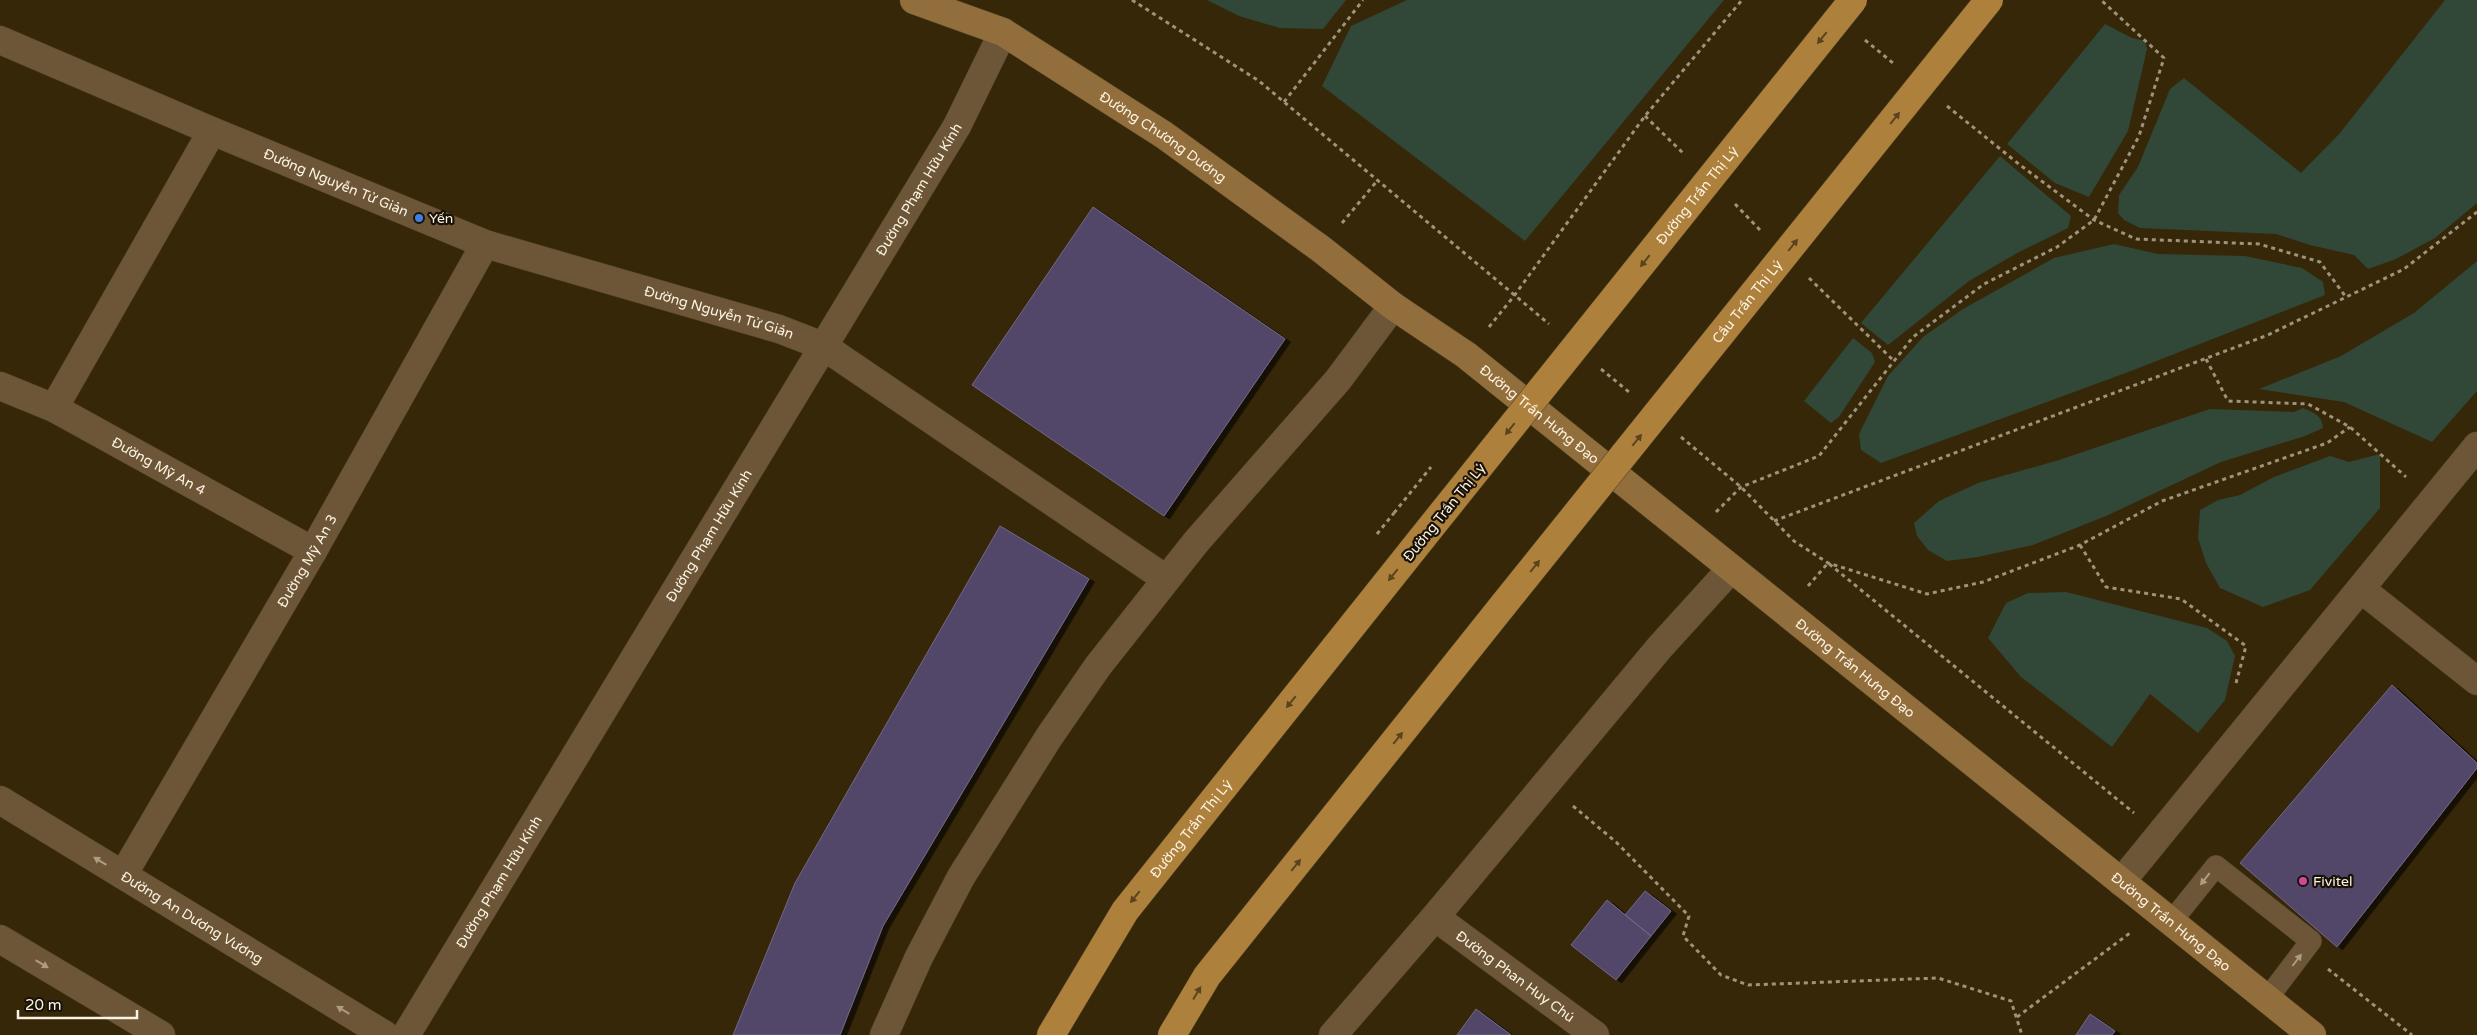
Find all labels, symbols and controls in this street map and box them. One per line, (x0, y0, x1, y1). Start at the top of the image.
one-way arrow (1817, 31, 1828, 44)
street label: Đường Chương Dương (1096, 88, 1230, 187)
one-way arrow (1889, 112, 1900, 125)
street label: Đường Phạm Hữu Kính (872, 120, 966, 259)
street label: Đường Trần Thị Lý (1653, 142, 1742, 248)
street label: Đường Nguyễn Tử Giản (261, 145, 411, 220)
place label: Yến (429, 210, 453, 227)
marker: Yến (413, 212, 425, 224)
one-way arrow (1788, 238, 1798, 251)
one-way arrow (1639, 254, 1650, 267)
street label: Cầu Trần Thị Lý (1709, 256, 1786, 347)
street label: Đường Nguyễn Tử Giản (642, 282, 796, 343)
street label: Đường Trần Hưng Đạo (1476, 361, 1603, 468)
one-way arrow (1505, 422, 1516, 435)
one-way arrow (1631, 433, 1642, 446)
street label: Đường Mỹ An 4 (109, 434, 209, 499)
street label: Đường Trần Thị Lý (1400, 459, 1489, 565)
street label: Đường Phạm Hữu Kính (662, 466, 756, 605)
street label: Đường Mỹ An 3 (274, 512, 341, 611)
one-way arrow (1529, 560, 1540, 573)
one-way arrow (1388, 569, 1398, 582)
street label: Đường Trần Hưng Đạo (1792, 615, 1918, 722)
one-way arrow (1286, 695, 1297, 708)
one-way arrow (1392, 731, 1403, 744)
street label: Đường Trần Thị Lý (1147, 776, 1236, 882)
street label: Đường Phạm Hữu Kính (453, 813, 546, 952)
one-way arrow (94, 857, 107, 866)
one-way arrow (1291, 858, 1302, 871)
street label: Đường An Dương Vương (118, 868, 266, 968)
street label: Đường Trần Hưng Đạo (2107, 869, 2234, 975)
one-way arrow (2199, 873, 2210, 886)
place label: Fivitel (2313, 873, 2352, 890)
marker: Fivitel (2297, 875, 2309, 887)
one-way arrow (1130, 891, 1141, 904)
street label: Đường Phan Huy Chú (1452, 927, 1578, 1026)
one-way arrow (2291, 954, 2302, 967)
one-way arrow (35, 960, 48, 969)
one-way arrow (1193, 987, 1202, 1000)
scale bar (18, 988, 136, 1020)
text: 20 m (25, 996, 62, 1014)
one-way arrow (337, 1005, 350, 1014)

